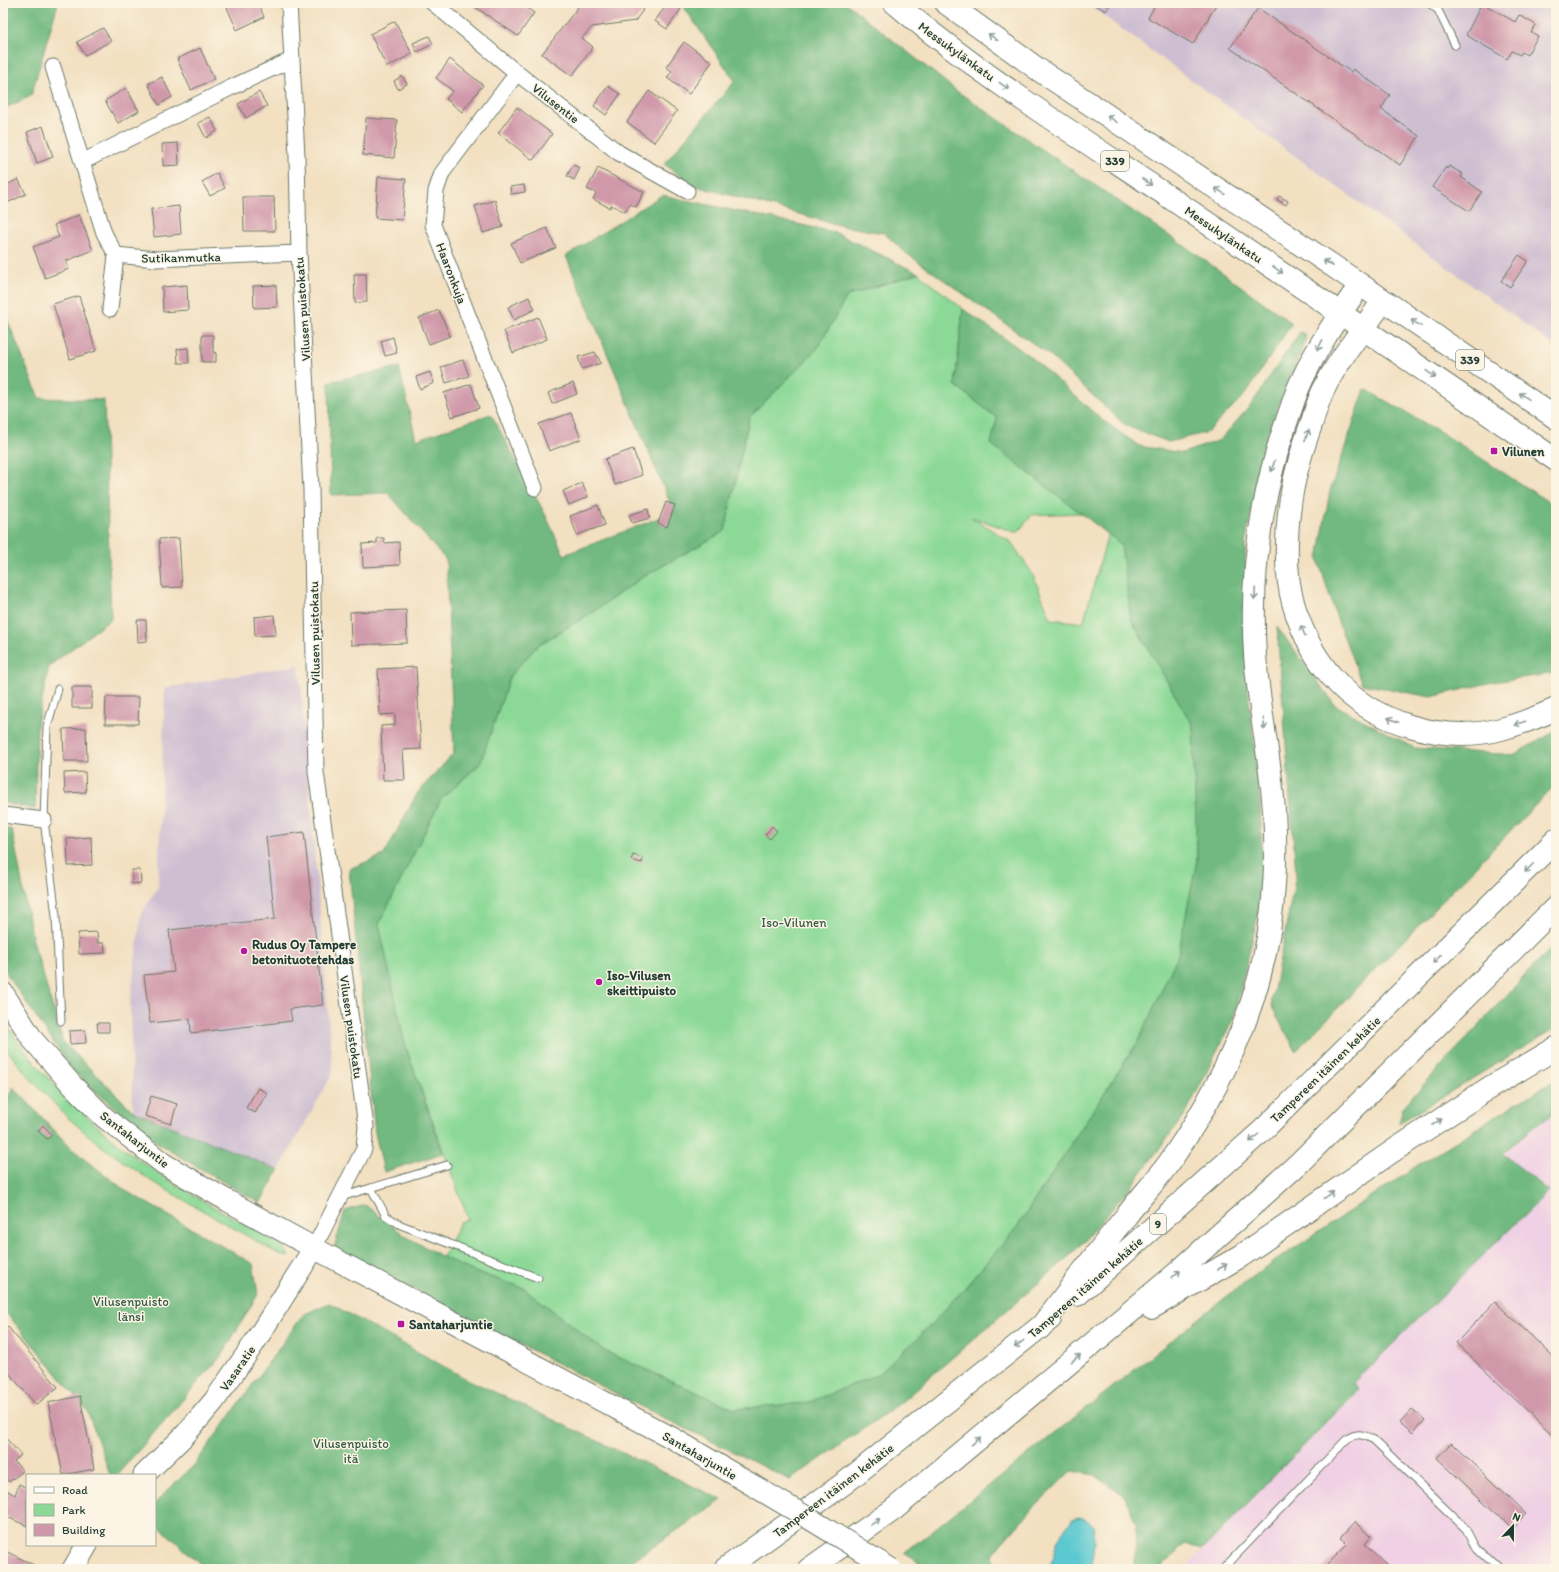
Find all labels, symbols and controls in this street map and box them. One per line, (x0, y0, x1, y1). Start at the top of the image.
street label: Messukylänkatu (915, 19, 998, 84)
one-way arrow (988, 33, 999, 41)
street label: Vilusentie (529, 80, 582, 126)
one-way arrow (999, 82, 1010, 90)
one-way arrow (1107, 115, 1118, 123)
road number: 339 (1101, 151, 1129, 171)
one-way arrow (1141, 178, 1152, 186)
one-way arrow (1215, 187, 1226, 195)
street label: Messukylänkatu (1182, 203, 1266, 266)
street label: Haaronkuja (433, 240, 470, 306)
street label: Sutikanmutka (141, 249, 222, 266)
street label: Vilusen puistokatu (291, 256, 314, 361)
one-way arrow (1323, 258, 1334, 267)
one-way arrow (1272, 266, 1283, 274)
one-way arrow (1411, 319, 1422, 327)
one-way arrow (1316, 339, 1323, 351)
road number: 339 (1456, 350, 1484, 370)
one-way arrow (1425, 370, 1436, 378)
one-way arrow (1518, 392, 1529, 400)
one-way arrow (1304, 430, 1312, 442)
place label: Vilunen (1502, 444, 1545, 459)
marker: Vilunen (1489, 446, 1499, 456)
one-way arrow (1269, 459, 1276, 472)
street label: Vilusen puistokatu (306, 581, 323, 685)
one-way arrow (1251, 587, 1258, 600)
one-way arrow (1299, 625, 1306, 637)
one-way arrow (1388, 715, 1400, 723)
one-way arrow (1260, 717, 1268, 730)
one-way arrow (1514, 720, 1527, 727)
one-way arrow (1524, 863, 1534, 873)
park label: Iso-Vilunen (761, 915, 827, 930)
place label: Rudus Oy Tampere betonituotetehdas (252, 937, 356, 967)
marker: Rudus Oy Tampere betonituotetehdas (239, 946, 249, 956)
one-way arrow (1432, 954, 1442, 964)
place label: Iso-Vilusen skeittipuisto (607, 968, 677, 999)
street label: Vilusen puistokatu (337, 974, 366, 1080)
marker: Iso-Vilusen skeittipuisto (594, 977, 604, 987)
street label: Tampereen itäinen kehätie (1267, 1013, 1383, 1126)
street label: Santaharjuntie (97, 1108, 172, 1171)
one-way arrow (1431, 1118, 1442, 1126)
one-way arrow (1249, 1133, 1259, 1142)
one-way arrow (1324, 1191, 1335, 1199)
road number: 9 (1150, 1214, 1166, 1234)
street label: Tampereen itäinen kehätie (1025, 1233, 1146, 1341)
one-way arrow (1215, 1263, 1227, 1271)
one-way arrow (1170, 1269, 1181, 1278)
park label: Vilusenpuisto länsi (93, 1294, 169, 1324)
place label: Santaharjuntie (409, 1317, 493, 1333)
marker: Santaharjuntie (396, 1319, 406, 1329)
one-way arrow (1014, 1340, 1025, 1349)
street label: Vasaratie (216, 1343, 259, 1394)
one-way arrow (1071, 1353, 1082, 1362)
street label: Santaharjuntie (660, 1428, 740, 1483)
park label: Vilusenpuisto itä (313, 1436, 389, 1466)
one-way arrow (971, 1436, 982, 1445)
street label: Tampereen itäinen kehätie (770, 1440, 897, 1541)
legend (26, 1474, 156, 1546)
text: Road (62, 1483, 88, 1497)
text: Park (62, 1503, 86, 1517)
north arrow (1493, 1506, 1533, 1546)
text: N (1511, 1510, 1522, 1525)
one-way arrow (869, 1518, 880, 1526)
text: Building (62, 1523, 106, 1537)

